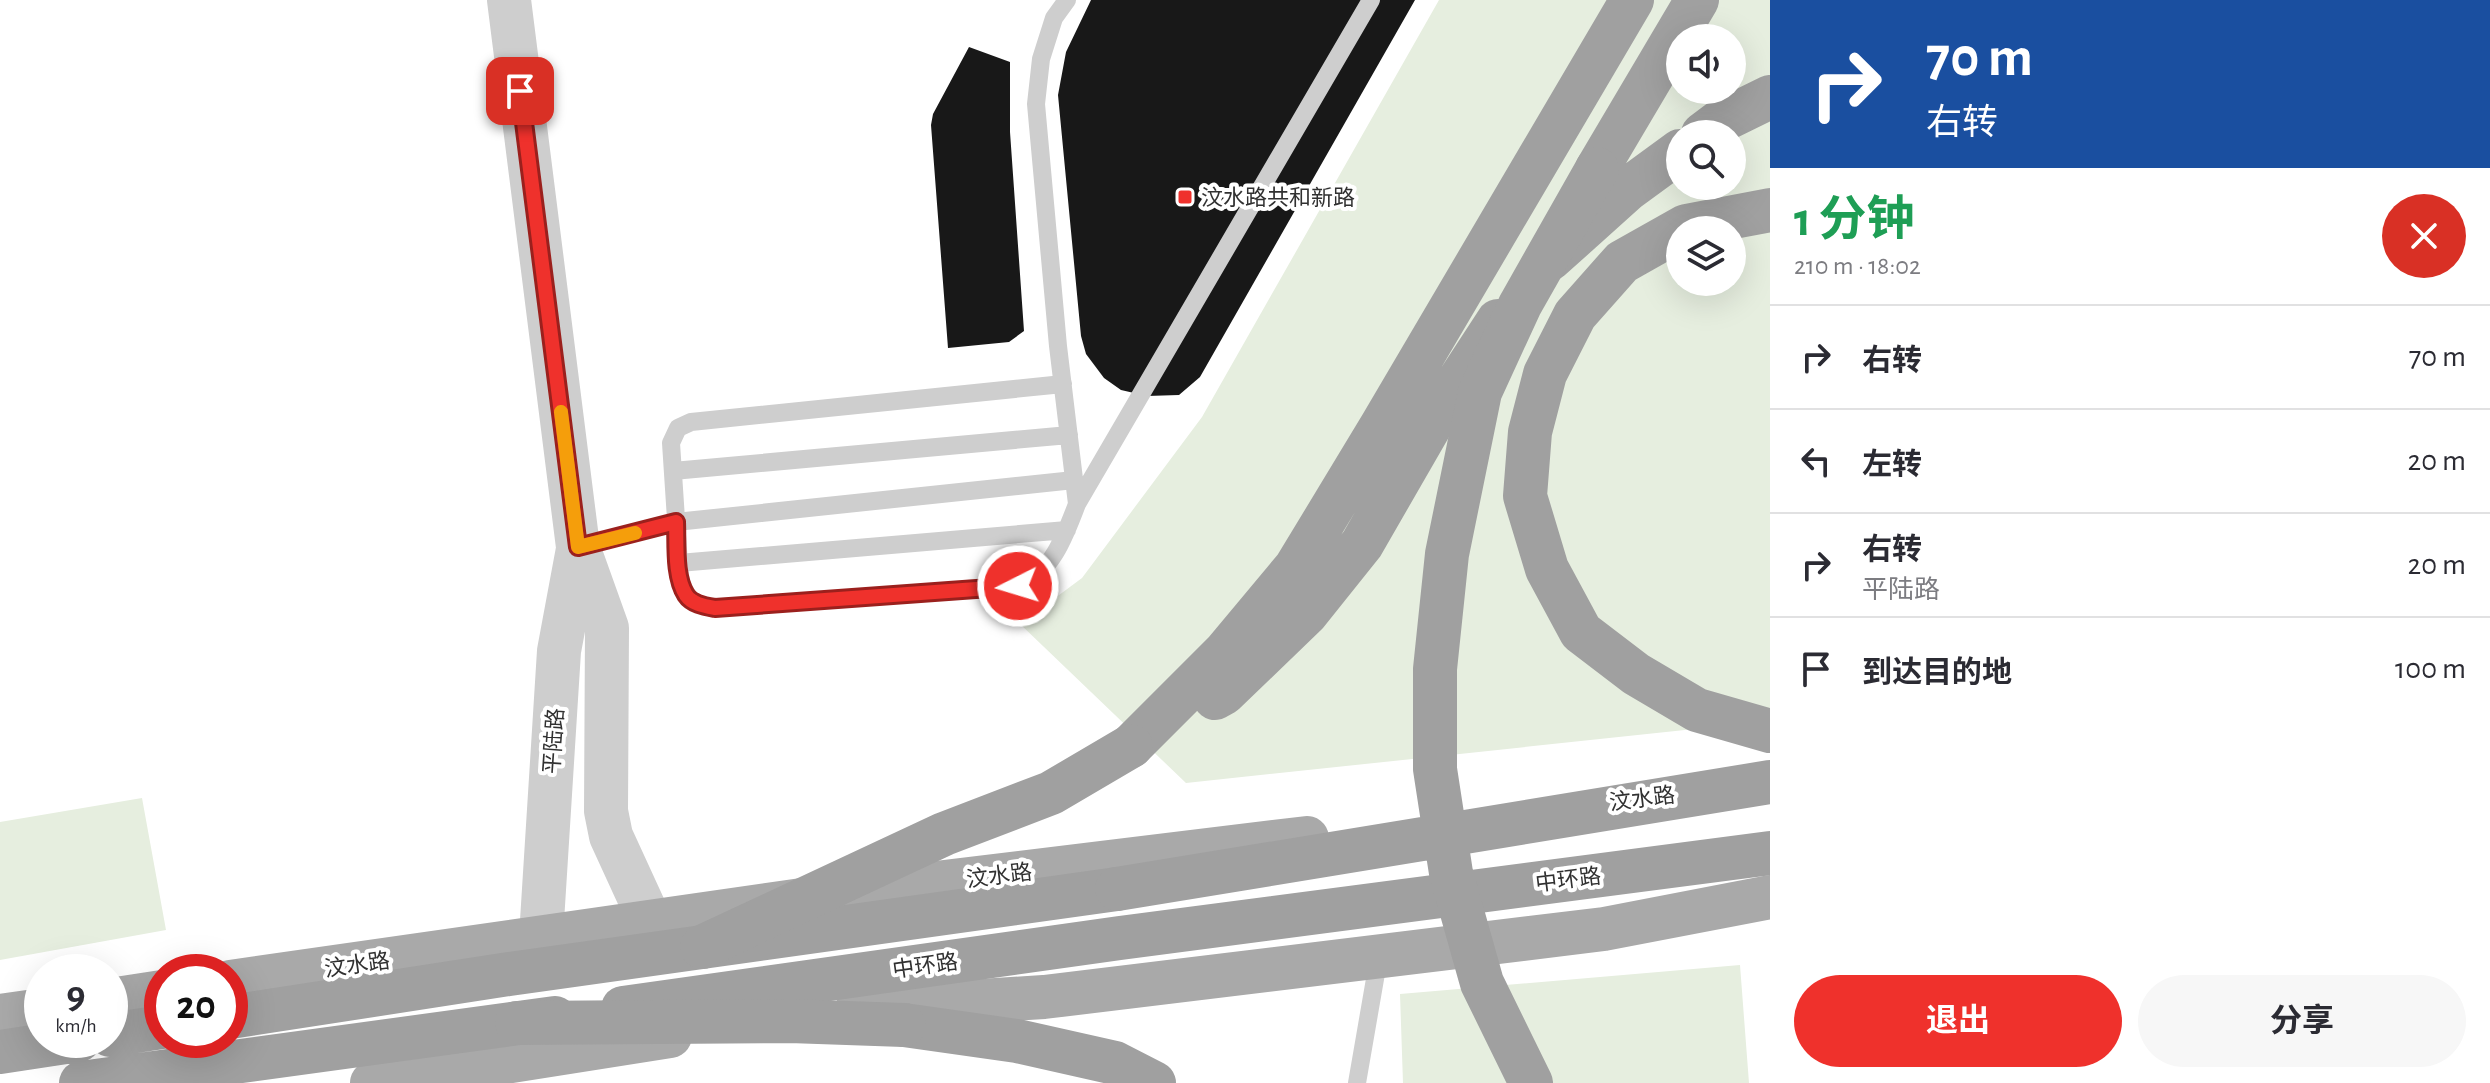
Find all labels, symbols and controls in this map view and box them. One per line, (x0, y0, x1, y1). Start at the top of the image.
map controls (1666, 24, 1746, 296)
button: sound (1666, 24, 1746, 104)
text: 70 m (1926, 30, 2033, 86)
icon: right (1794, 32, 1898, 136)
pin (486, 57, 554, 125)
icon: arrive (498, 69, 542, 113)
text: 右转 (1926, 105, 1998, 141)
button: search (1666, 120, 1746, 200)
place label: 汶水路共和新路 (1201, 186, 1355, 209)
marker: 汶水路共和新路 (1176, 188, 1194, 206)
button: close (2382, 194, 2466, 278)
text: 1 分钟 (1794, 197, 1915, 245)
button: layers (1666, 216, 1746, 296)
text: 210 m · 18:02 (1794, 253, 1921, 279)
icon: right (1794, 335, 1838, 379)
text: 70 m (2409, 342, 2466, 372)
text: 右转 (1862, 346, 1922, 376)
icon: left (1794, 439, 1838, 483)
text: 20 m (2408, 446, 2466, 476)
text: 左转 (1862, 450, 1922, 480)
text: 右转 (1862, 535, 1922, 565)
icon: right (1794, 543, 1838, 587)
position arrow (976, 544, 1060, 628)
text: 20 m (2408, 550, 2466, 580)
text: 平陆路 (1862, 577, 1940, 603)
icon: arrive (1794, 647, 1838, 691)
text: 100 m (2395, 654, 2466, 684)
text: 到达目的地 (1862, 658, 2012, 688)
street label: 平陆路 (540, 707, 567, 775)
street label: 汶水路 (1608, 783, 1676, 814)
street label: 汶水路 (965, 860, 1033, 891)
street label: 中环路 (1534, 864, 1602, 895)
street label: 汶水路 (323, 949, 391, 980)
street label: 中环路 (891, 950, 959, 981)
speed limit sign: 20 (144, 954, 248, 1058)
button: 退出 (1794, 975, 2122, 1067)
button: 分享 (2138, 975, 2466, 1067)
text: 9 (66, 976, 86, 1016)
text: km/h (55, 1016, 97, 1036)

